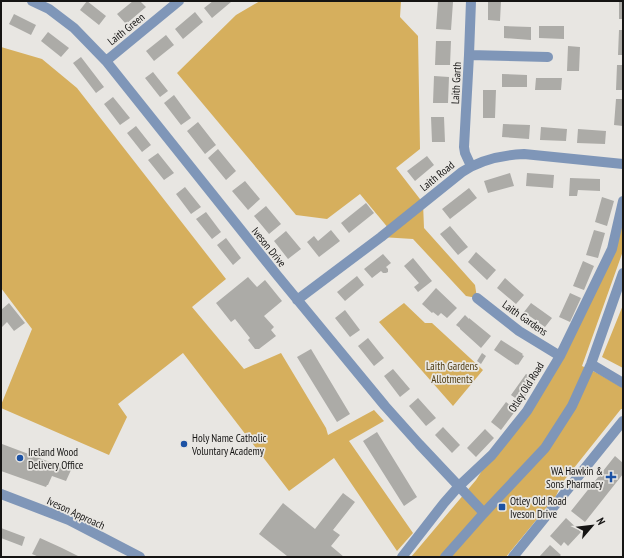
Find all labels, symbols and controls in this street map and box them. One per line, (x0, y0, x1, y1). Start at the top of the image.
street label: Laith Green (105, 10, 147, 48)
street label: Laith Garth (448, 61, 464, 105)
street label: Laith Road (417, 158, 457, 194)
street label: Iveson Drive (249, 224, 290, 270)
street label: Laith Gardens (500, 297, 551, 339)
park label: Laith Gardens Allotments (426, 359, 478, 386)
street label: Otley Old Road (505, 359, 547, 415)
place label: Holy Name Catholic Voluntary Academy (191, 431, 267, 458)
marker: Holy Name Catholic Voluntary Academy (179, 439, 189, 449)
place label: Ireland Wood Delivery Office (28, 445, 84, 472)
marker: Ireland Wood Delivery Office (15, 453, 25, 463)
place label: WA Hawkin & Sons Pharmacy (546, 464, 604, 491)
marker: WA Hawkin & Sons Pharmacy (606, 472, 616, 482)
street label: Iveson Approach (45, 493, 107, 533)
place label: Otley Old Road Iveson Drive (510, 494, 567, 521)
marker: Otley Old Road Iveson Drive (497, 502, 507, 512)
north arrow (572, 506, 612, 546)
text: N (593, 515, 608, 527)

